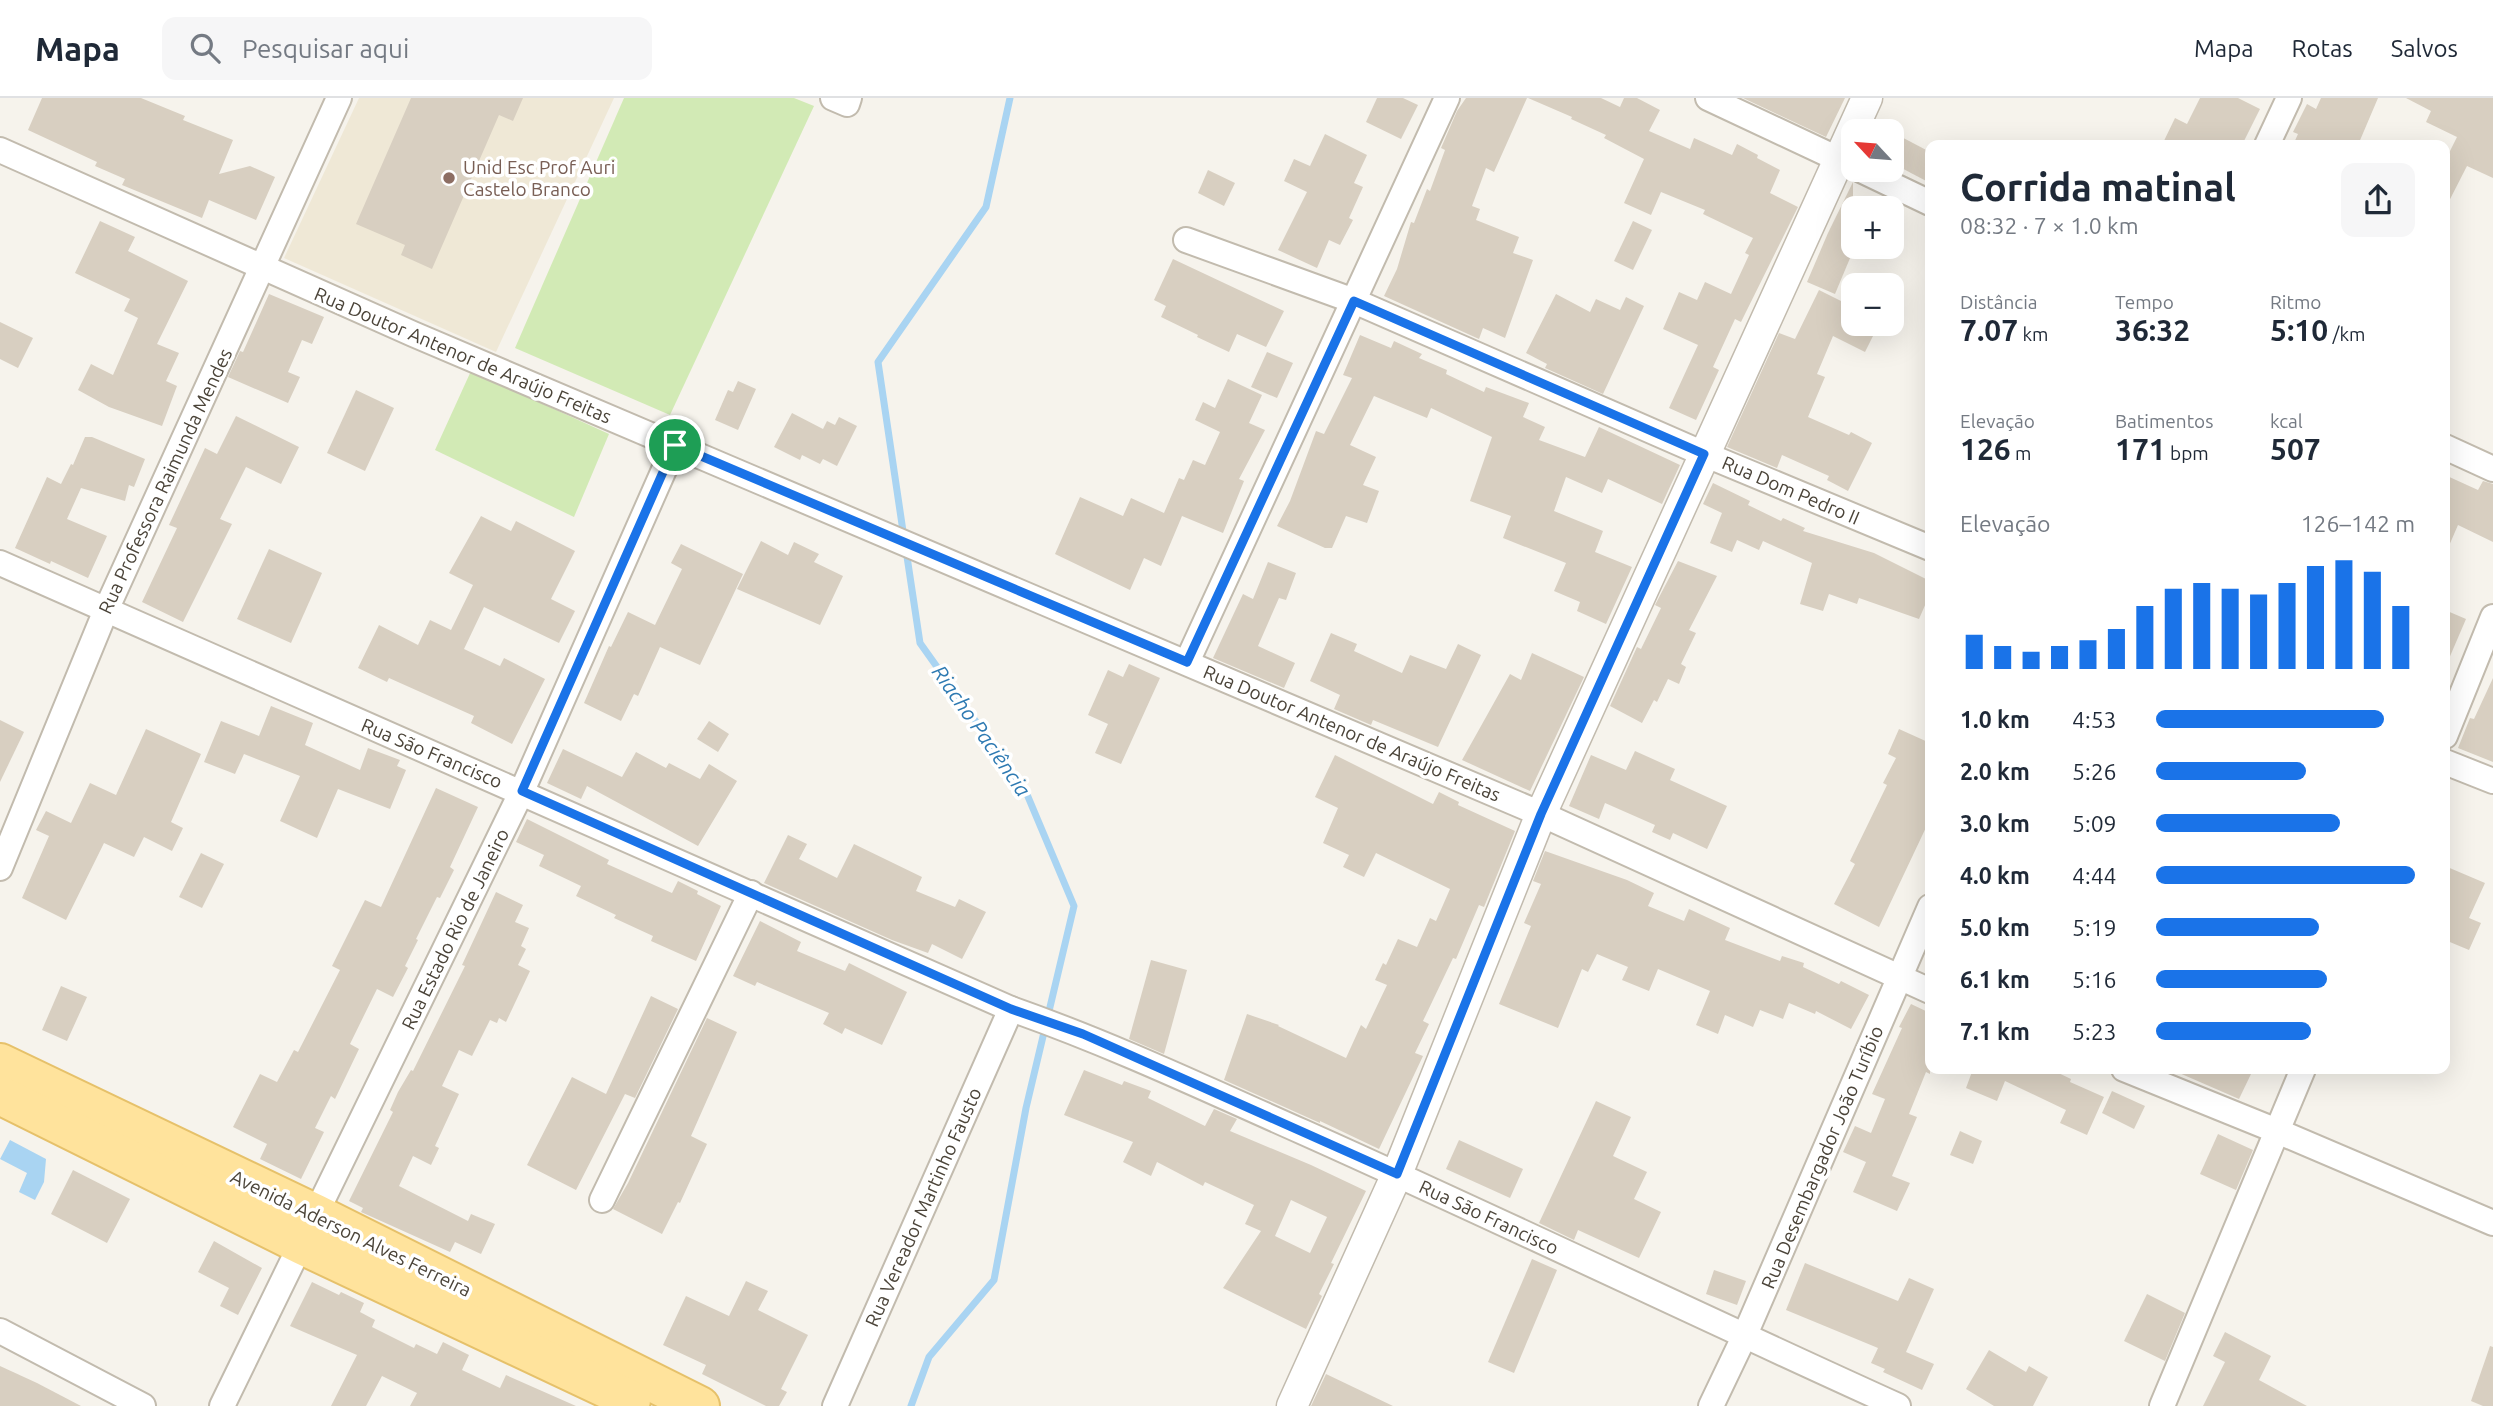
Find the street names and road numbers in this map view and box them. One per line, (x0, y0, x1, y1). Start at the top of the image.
street label: Rua Doutor Antenor de Araújo Freitas (311, 282, 615, 428)
street label: Rua Professora Raimunda Mendes (94, 345, 236, 617)
street label: Rua Dom Pedro II (1719, 451, 1863, 529)
street label: Rua Doutor Antenor de Araújo Freitas (1200, 660, 1504, 806)
street label: Rua São Francisco (358, 713, 506, 793)
street label: Rua Estado Rio de Janeiro (397, 825, 513, 1033)
street label: Rua Desembargador João Turíbio (1756, 1022, 1888, 1292)
street label: Rua Vereador Martinho Fausto (860, 1084, 986, 1330)
street label: Avenida Aderson Alves Ferreira (227, 1165, 475, 1301)
street label: Rua São Francisco (1416, 1175, 1562, 1259)

